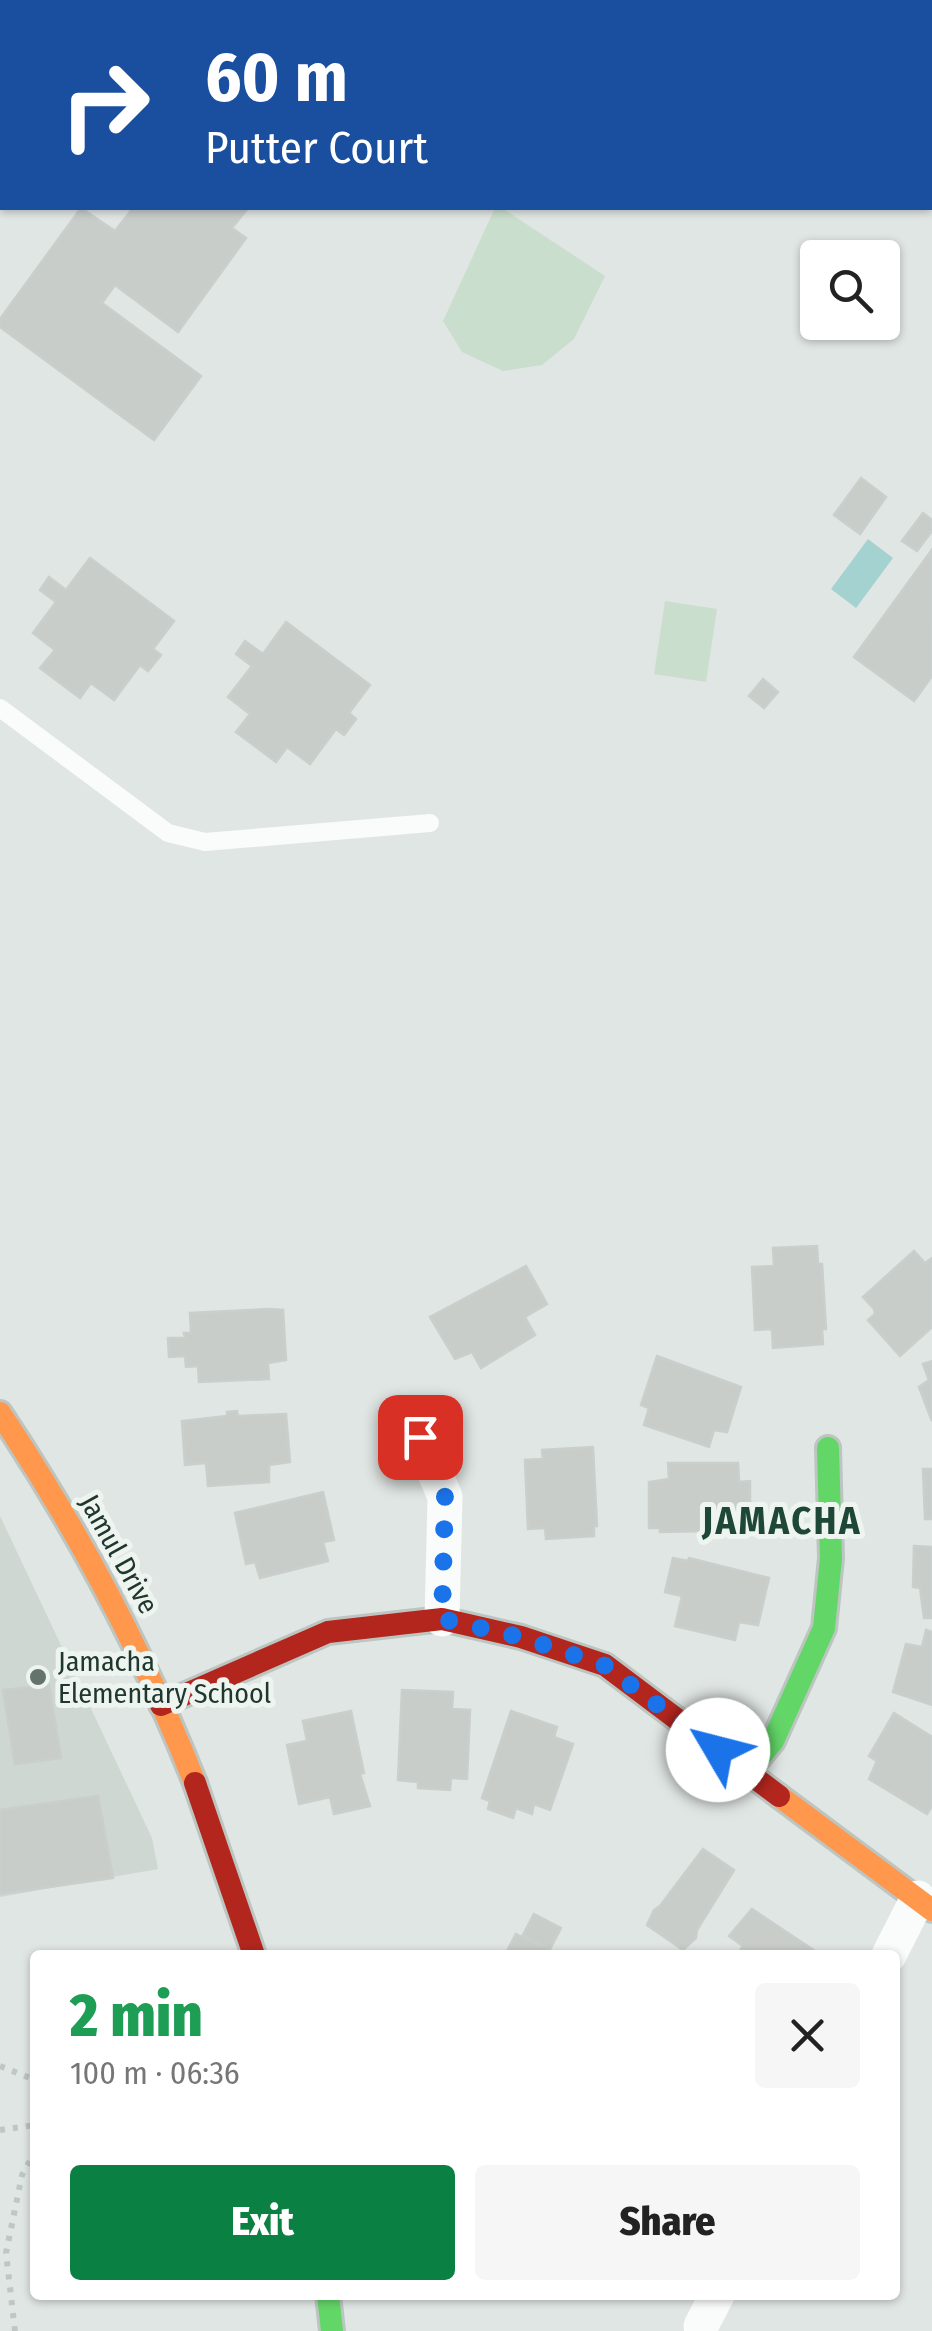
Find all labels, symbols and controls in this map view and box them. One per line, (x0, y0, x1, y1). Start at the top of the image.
text: 60 m (205, 36, 348, 120)
icon: right (40, 40, 170, 170)
text: Putter Court (205, 121, 428, 175)
map controls (800, 240, 900, 340)
button: search (800, 240, 900, 340)
pin (378, 1395, 463, 1480)
icon: arrive (393, 1410, 448, 1465)
street label: Jamul Drive (73, 1489, 165, 1619)
district label: JAMACHA (701, 1498, 862, 1544)
place label: Jamacha Elementary School (58, 1645, 271, 1710)
marker: Jamacha Elementary School (27, 1666, 49, 1688)
position arrow (666, 1698, 770, 1802)
text: 2 min (70, 1980, 203, 2052)
button: close (755, 1983, 860, 2088)
text: 100 m · 06:36 (70, 2054, 240, 2092)
button: Exit (70, 2165, 455, 2280)
button: Share (475, 2165, 860, 2280)

